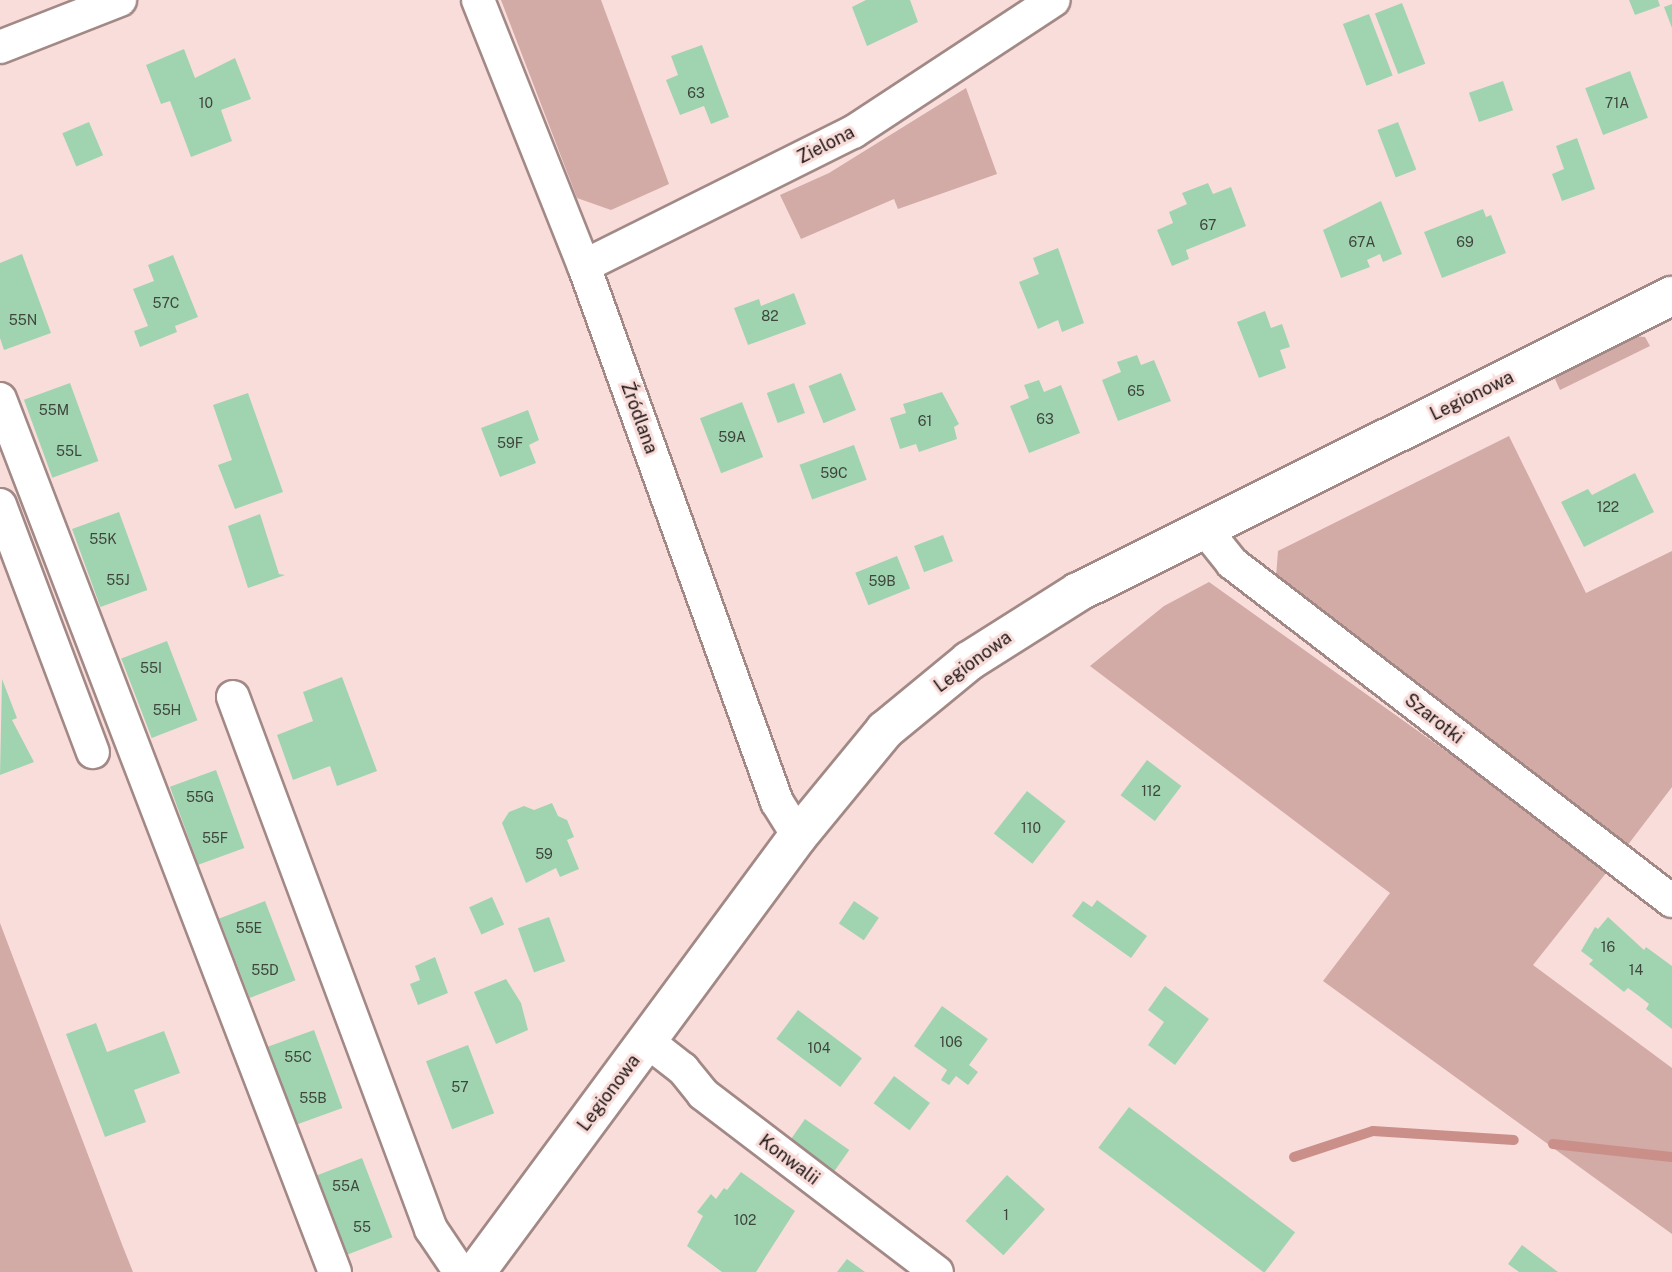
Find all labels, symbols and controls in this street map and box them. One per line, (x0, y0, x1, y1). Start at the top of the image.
house number: 63 (687, 85, 705, 101)
house number: 10 (199, 95, 213, 111)
house number: 71A (1605, 95, 1629, 111)
street label: Zielona (794, 121, 858, 169)
house number: 67 (1200, 217, 1216, 233)
house number: 67A (1349, 234, 1375, 250)
house number: 69 (1456, 234, 1474, 250)
house number: 57C (152, 295, 180, 311)
house number: 82 (761, 308, 779, 324)
house number: 55N (9, 312, 37, 328)
street label: Legionowa (1427, 367, 1517, 425)
street label: Źródlana (616, 379, 662, 457)
house number: 65 (1127, 383, 1145, 399)
house number: 55M (39, 402, 69, 418)
house number: 63 (1036, 411, 1054, 427)
house number: 61 (918, 413, 932, 429)
house number: 59A (718, 429, 746, 445)
house number: 59F (497, 435, 523, 451)
house number: 55L (56, 443, 82, 459)
house number: 59C (820, 465, 848, 481)
house number: 122 (1597, 499, 1619, 515)
house number: 55K (89, 531, 117, 547)
house number: 55J (106, 572, 130, 588)
house number: 59B (868, 573, 896, 589)
street label: Legionowa (930, 627, 1016, 697)
house number: 55I (140, 660, 162, 676)
street label: Szarotki (1400, 689, 1468, 749)
house number: 55H (153, 702, 181, 718)
house number: 112 (1141, 783, 1161, 799)
house number: 55G (186, 789, 214, 805)
house number: 110 (1021, 820, 1041, 836)
house number: 55F (202, 830, 228, 846)
house number: 59 (535, 846, 553, 862)
house number: 55E (236, 920, 262, 936)
house number: 16 (1601, 939, 1615, 955)
house number: 55D (251, 962, 279, 978)
house number: 14 (1629, 962, 1643, 978)
house number: 106 (940, 1034, 962, 1050)
house number: 104 (807, 1040, 831, 1056)
house number: 55C (284, 1049, 312, 1065)
street label: Legionowa (573, 1050, 645, 1136)
house number: 57 (451, 1079, 469, 1095)
house number: 55B (299, 1090, 327, 1106)
street label: Konwalii (754, 1130, 824, 1190)
house number: 55A (332, 1178, 360, 1194)
house number: 1 (1003, 1207, 1009, 1223)
house number: 102 (734, 1212, 756, 1228)
house number: 55 (353, 1219, 371, 1235)

